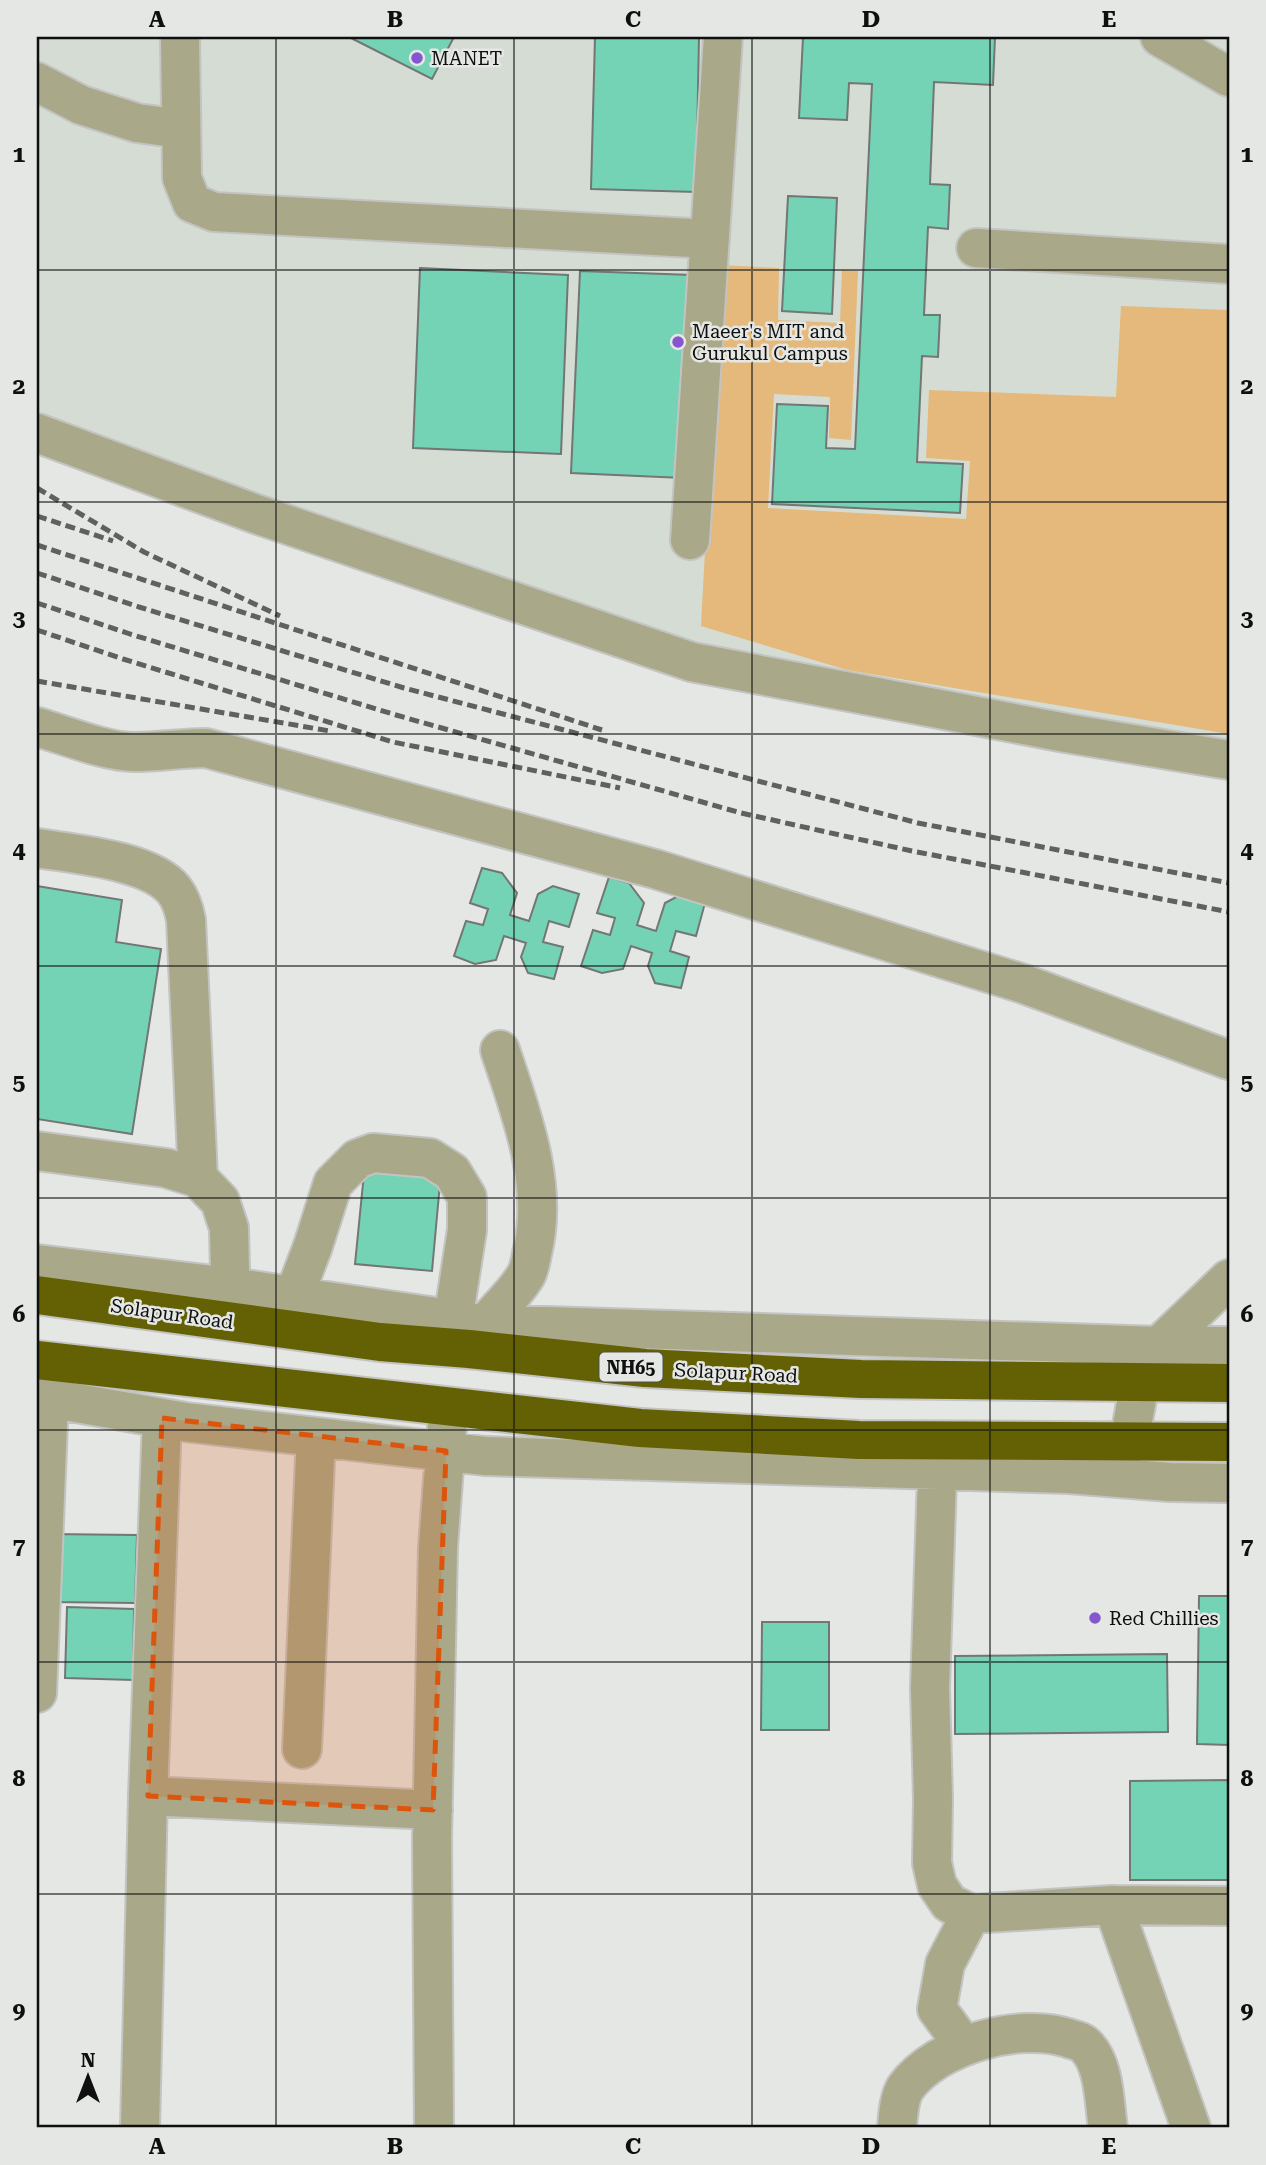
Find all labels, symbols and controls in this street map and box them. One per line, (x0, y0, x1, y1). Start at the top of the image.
text: A (149, 6, 166, 33)
text: B (387, 6, 403, 33)
text: C (625, 6, 641, 33)
text: D (862, 6, 880, 33)
text: E (1102, 6, 1116, 33)
place label: MANET (431, 47, 502, 70)
marker: MANET (409, 50, 425, 66)
text: 1 (13, 141, 26, 168)
text: 1 (1241, 141, 1254, 168)
place label: Maeer's MIT and Gurukul Campus (692, 320, 848, 365)
marker: Maeer's MIT and Gurukul Campus (670, 334, 686, 350)
text: 2 (13, 373, 25, 400)
text: 2 (1241, 373, 1253, 400)
text: 3 (13, 605, 26, 632)
text: 3 (1241, 605, 1254, 632)
text: 4 (13, 837, 26, 864)
text: 4 (1241, 837, 1254, 864)
text: 5 (13, 1069, 26, 1096)
text: 5 (1241, 1069, 1254, 1096)
street label: Solapur Road (109, 1294, 235, 1334)
text: 6 (13, 1301, 26, 1328)
text: 6 (1241, 1301, 1254, 1328)
road number: NH65 (600, 1352, 662, 1382)
street label: Solapur Road (674, 1358, 798, 1388)
text: 7 (13, 1533, 26, 1560)
text: 7 (1241, 1533, 1254, 1560)
place label: Red Chillies (1109, 1607, 1219, 1630)
marker: Red Chillies (1087, 1610, 1103, 1626)
text: 8 (13, 1765, 26, 1792)
text: 8 (1241, 1765, 1254, 1792)
text: 9 (13, 1997, 26, 2024)
text: 9 (1241, 1997, 1254, 2024)
north arrow (52, 2042, 122, 2112)
text: N (81, 2049, 96, 2072)
text: A (149, 2133, 166, 2160)
text: B (387, 2133, 403, 2160)
text: C (625, 2133, 641, 2160)
text: D (862, 2133, 880, 2160)
text: E (1102, 2133, 1116, 2160)

